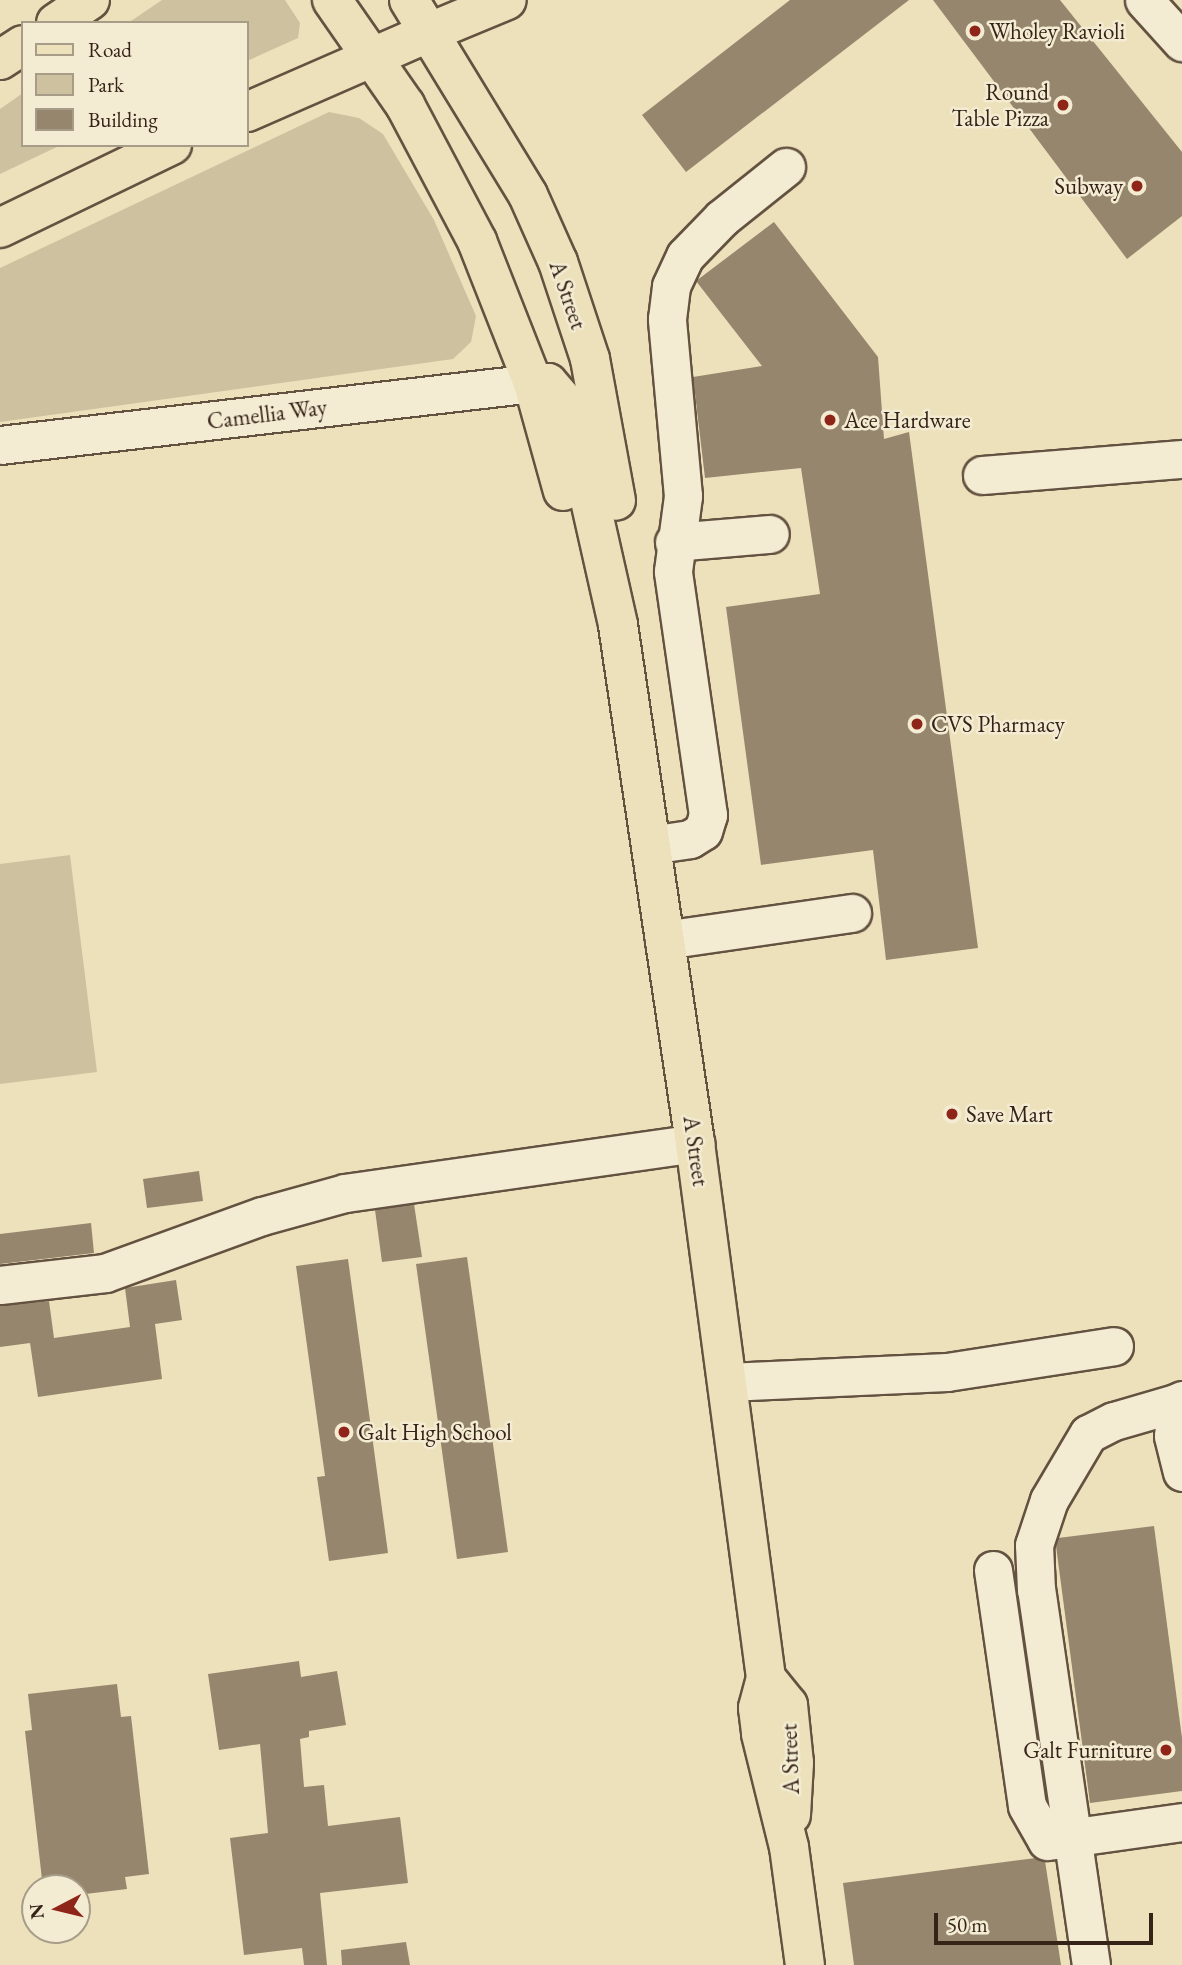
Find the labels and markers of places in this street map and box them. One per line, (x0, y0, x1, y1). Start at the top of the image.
place label: Wholey Ravioli (989, 17, 1125, 45)
marker: Wholey Ravioli (967, 23, 983, 39)
place label: Round Table Pizza (951, 78, 1049, 132)
marker: Round Table Pizza (1055, 97, 1071, 113)
place label: Subway (1054, 172, 1123, 200)
marker: Subway (1129, 178, 1145, 194)
place label: Ace Hardware (844, 406, 971, 434)
marker: Ace Hardware (822, 412, 838, 428)
place label: CVS Pharmacy (931, 710, 1065, 738)
marker: CVS Pharmacy (909, 716, 925, 732)
place label: Save Mart (966, 1100, 1053, 1128)
marker: Save Mart (944, 1106, 960, 1122)
place label: Galt High School (358, 1418, 512, 1446)
marker: Galt High School (336, 1424, 352, 1440)
place label: Galt Furniture (1023, 1736, 1152, 1764)
marker: Galt Furniture (1158, 1742, 1174, 1758)

